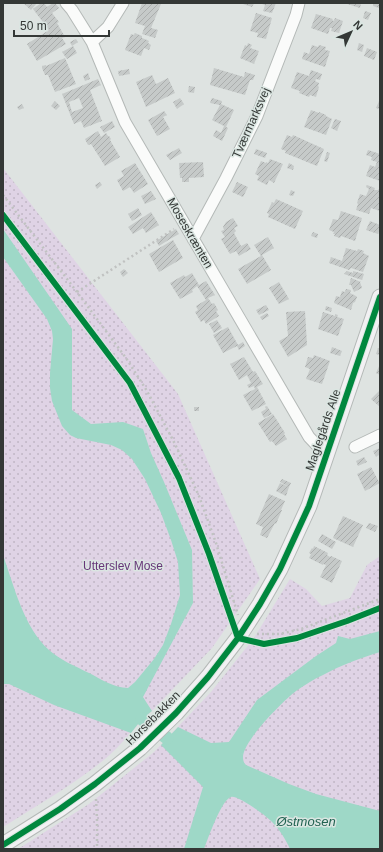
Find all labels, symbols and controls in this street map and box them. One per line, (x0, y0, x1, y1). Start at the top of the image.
scale bar (14, 12, 109, 38)
north arrow (331, 12, 371, 52)
text: N (351, 18, 365, 32)
text: 50 m (20, 19, 47, 33)
street label: Tværmarksvej (229, 85, 273, 161)
street label: Moseskrænten (164, 195, 216, 271)
street label: Maglegårds Alle (302, 387, 344, 473)
park label: Utterslev Mose (83, 559, 163, 573)
street label: Horsebakken (123, 688, 183, 748)
water label: Østmosen (275, 814, 336, 829)

